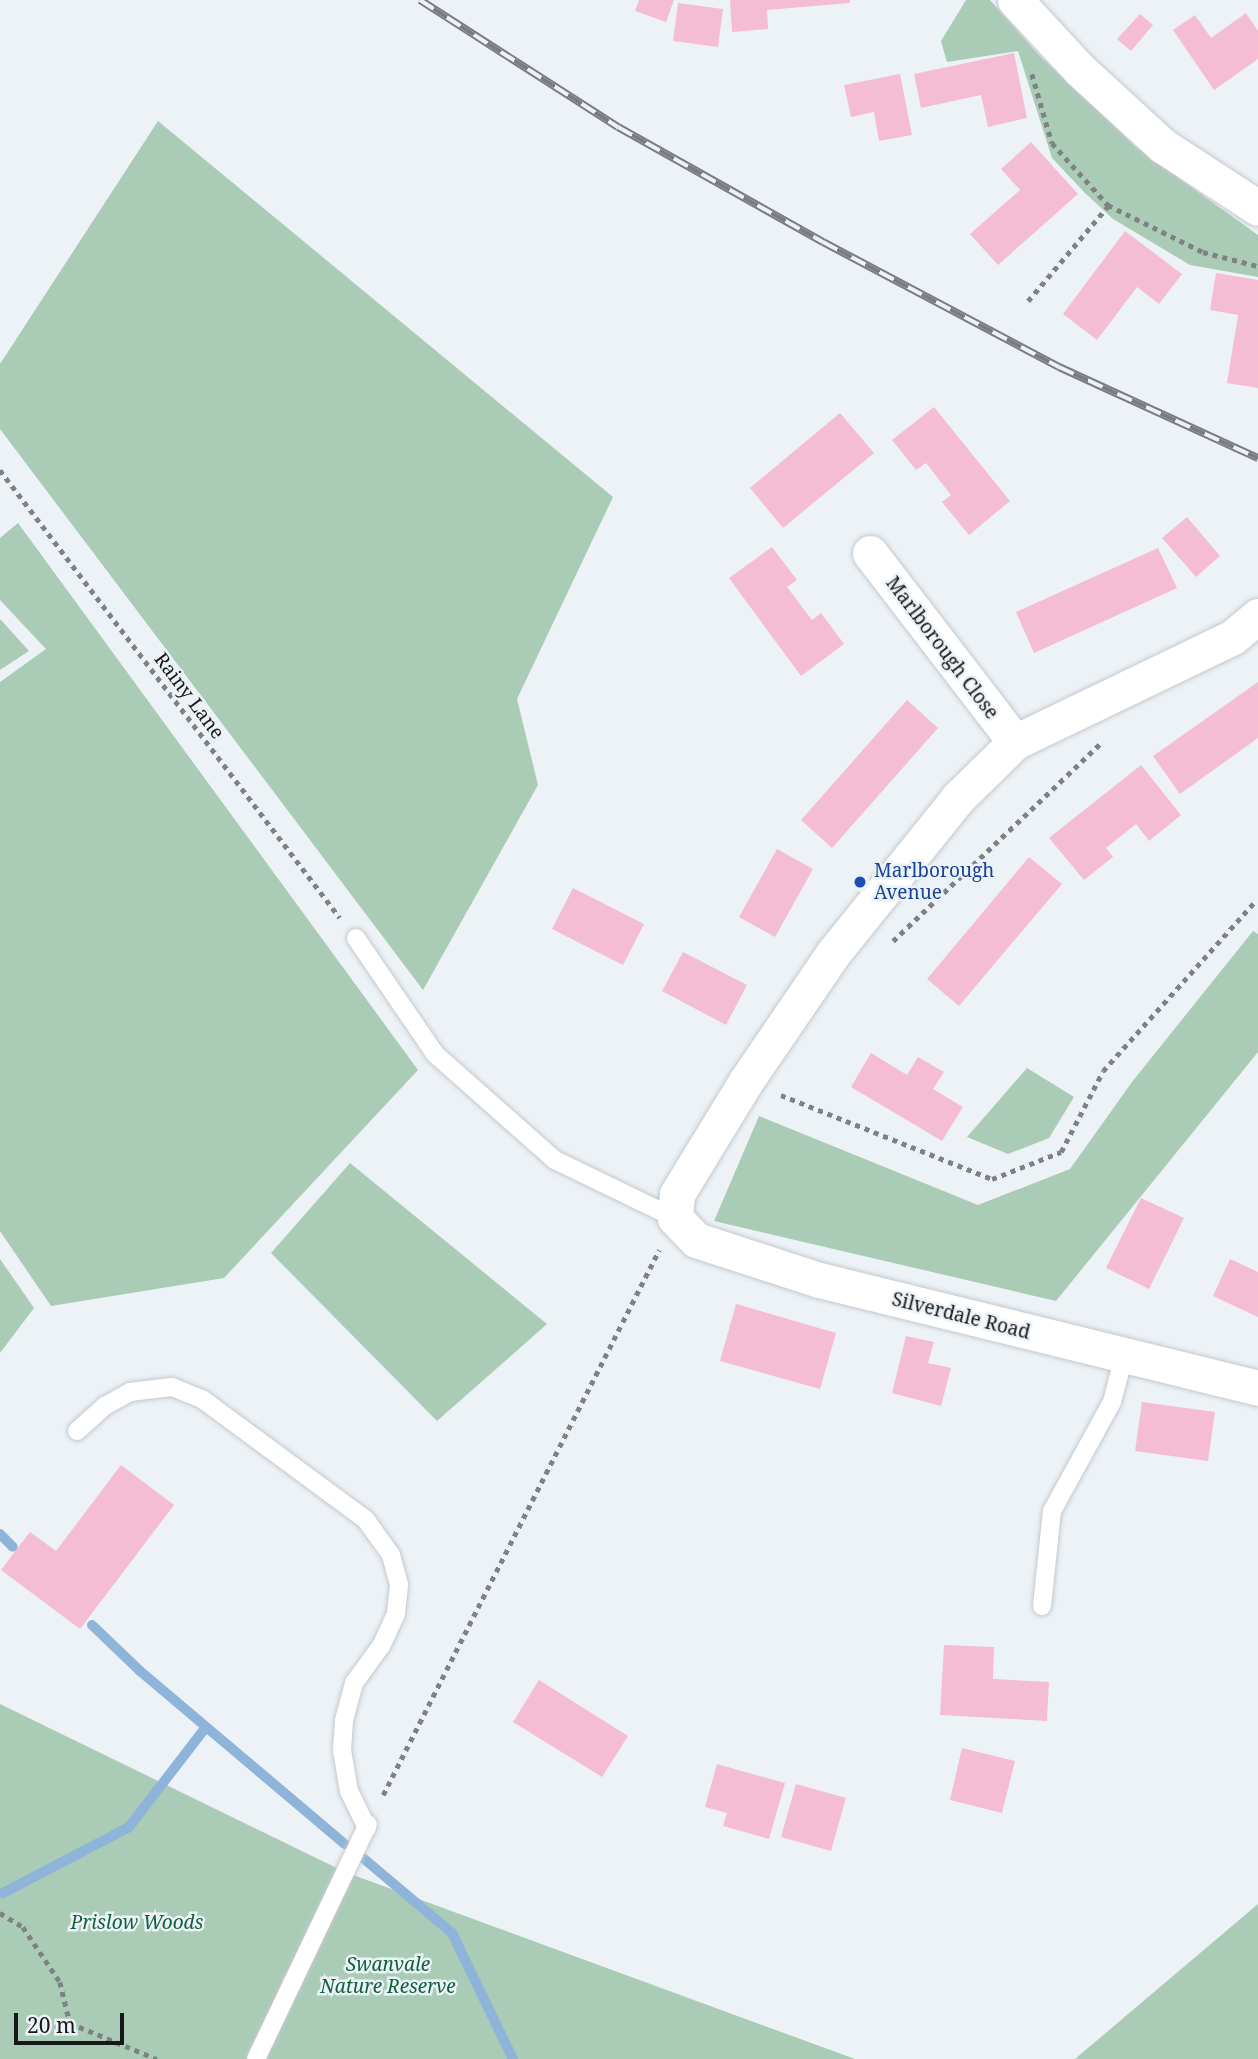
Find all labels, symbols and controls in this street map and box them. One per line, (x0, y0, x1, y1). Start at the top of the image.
street label: Marlborough Close (881, 572, 1003, 724)
street label: Rainy Lane (149, 649, 229, 743)
place label: Marlborough Avenue (874, 860, 994, 904)
marker: Marlborough Avenue (852, 874, 868, 890)
street label: Silverdale Road (890, 1288, 1032, 1344)
park label: Prislow Woods (71, 1912, 203, 1934)
park label: Swanvale Nature Reserve (320, 1954, 456, 1998)
scale bar (18, 2000, 128, 2044)
text: 20 m (27, 2011, 76, 2039)

